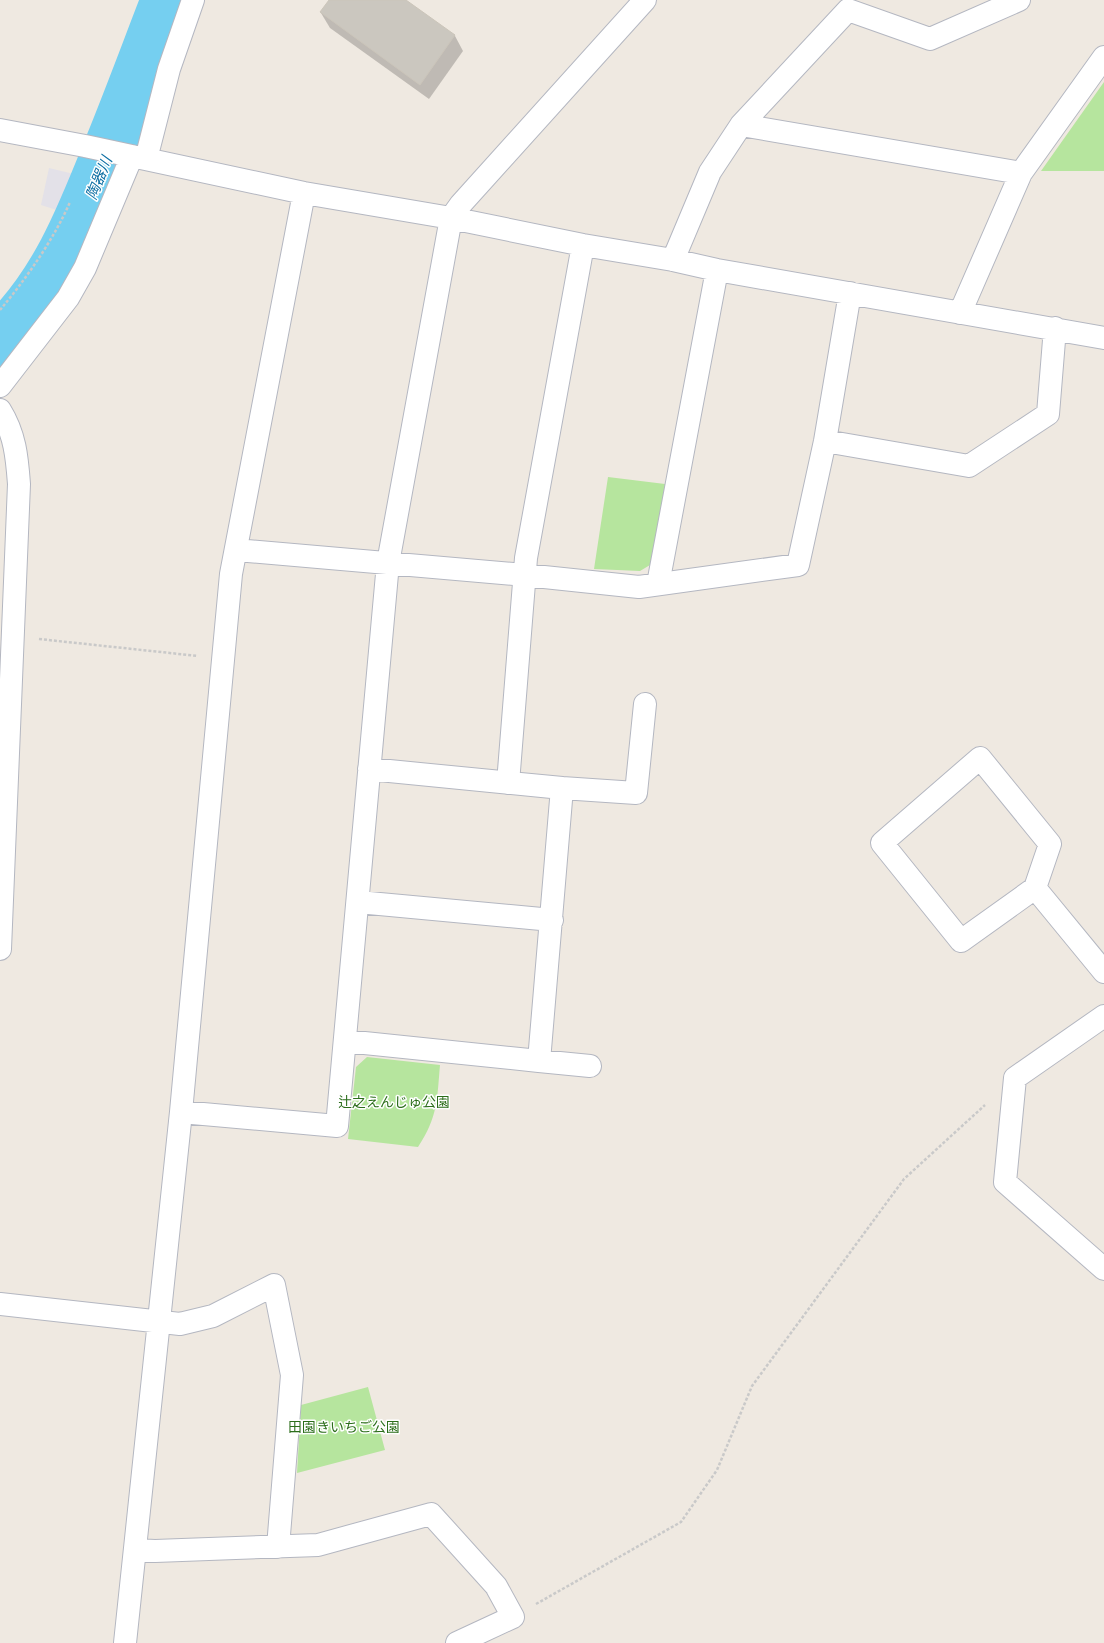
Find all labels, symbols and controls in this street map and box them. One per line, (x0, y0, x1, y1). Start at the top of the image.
water label: 陶器川 (81, 152, 116, 202)
park label: 辻之えんじゅ公園 (338, 1093, 450, 1110)
park label: 田園きいちご公園 (288, 1418, 400, 1435)

